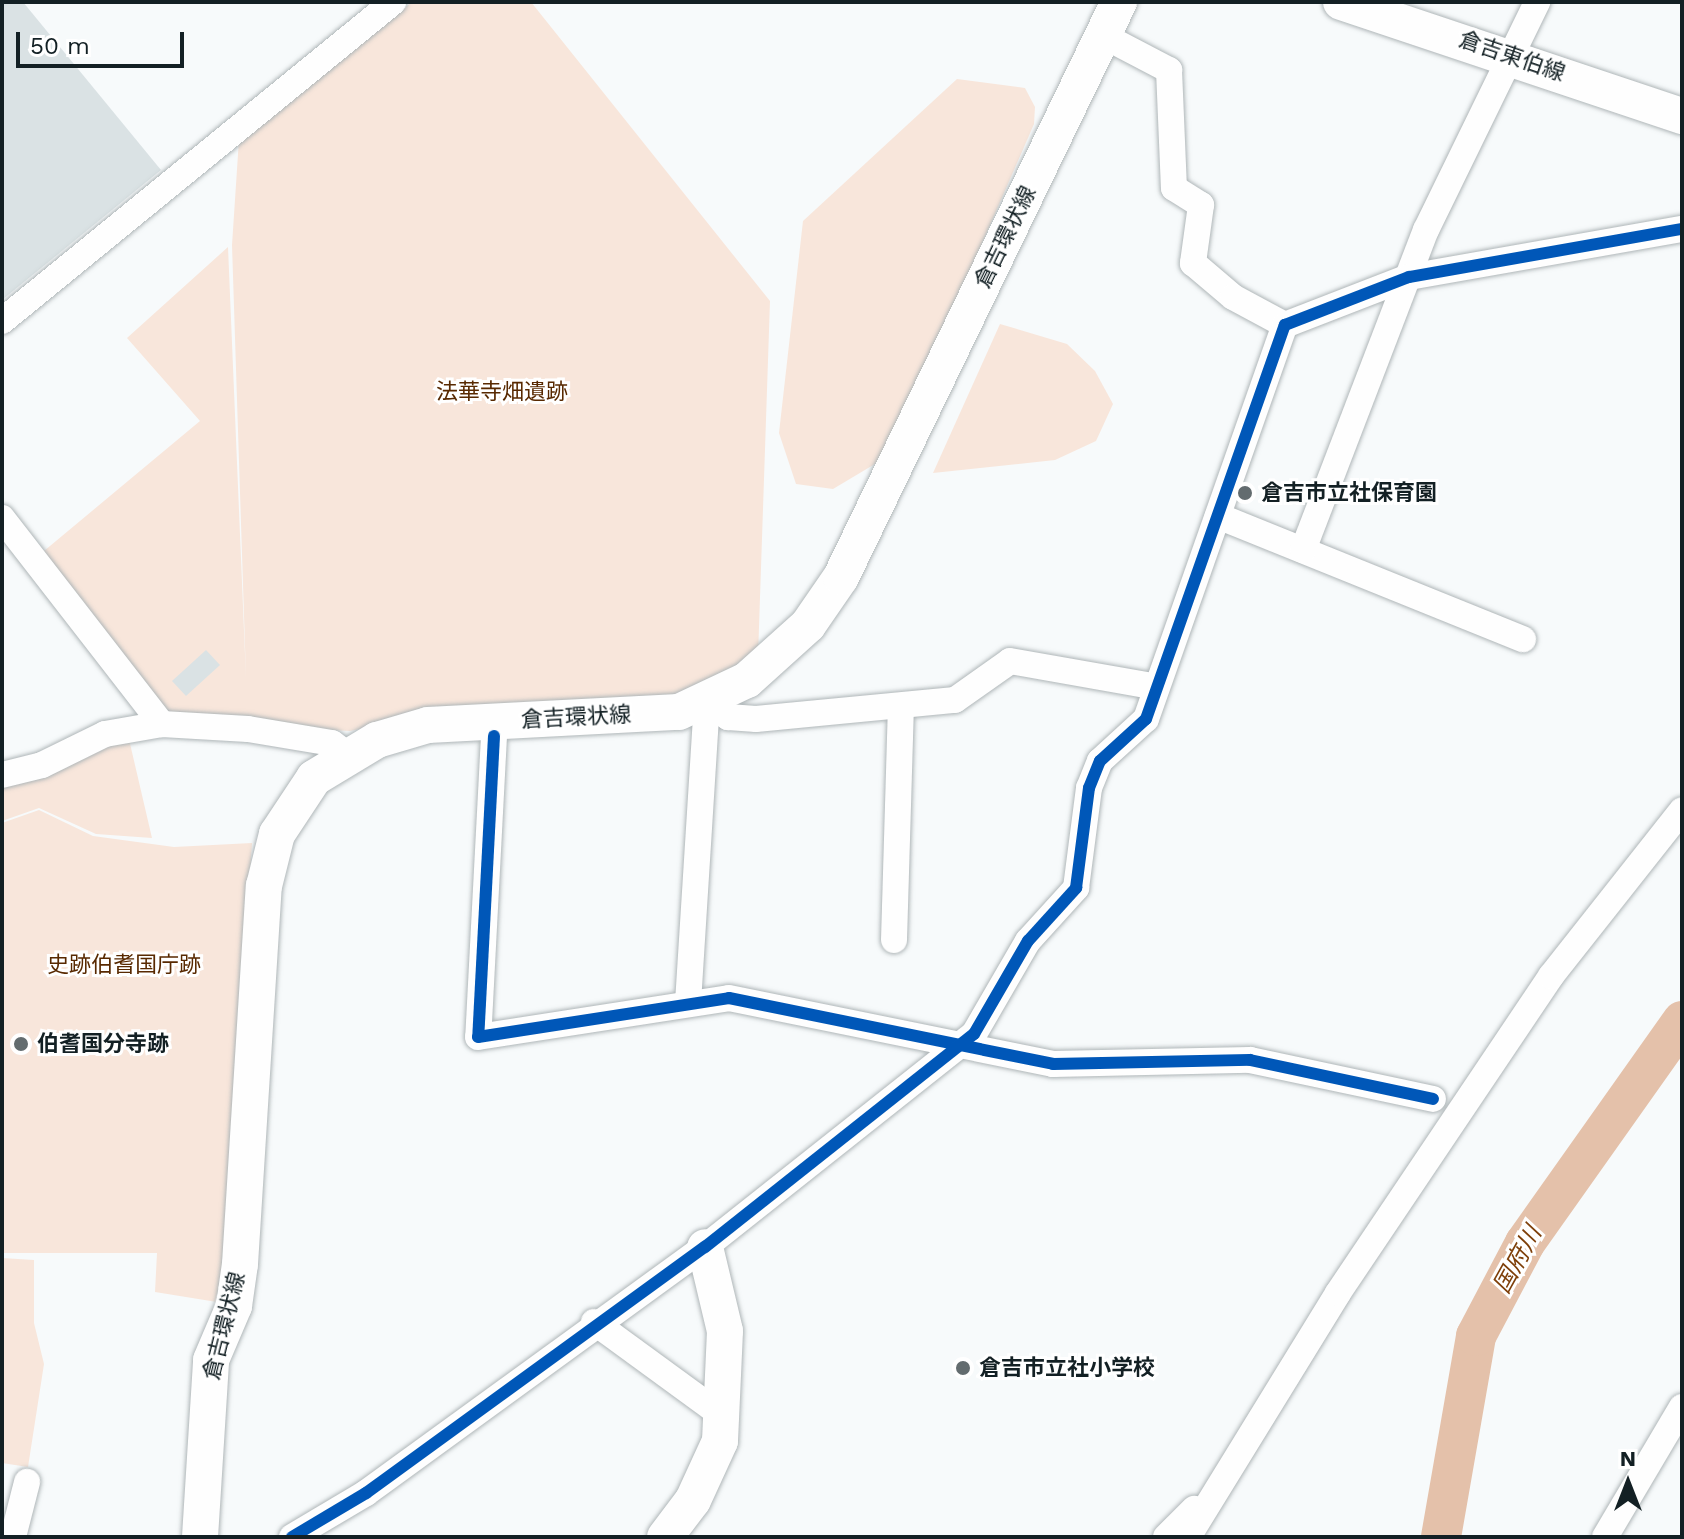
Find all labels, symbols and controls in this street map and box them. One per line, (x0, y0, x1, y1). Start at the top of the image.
scale bar (20, 16, 188, 66)
street label: 倉吉東伯線 (1456, 26, 1568, 86)
text: 50 m (30, 32, 90, 60)
street label: 倉吉環状線 (969, 182, 1041, 292)
park label: 法華寺畑遺跡 (436, 379, 568, 405)
place label: 倉吉市立社保育園 (1261, 480, 1437, 506)
marker: 倉吉市立社保育園 (1236, 484, 1254, 502)
street label: 倉吉環状線 (520, 701, 632, 733)
park label: 史跡伯耆国庁跡 (47, 952, 201, 978)
place label: 伯耆国分寺跡 (37, 1031, 169, 1057)
marker: 伯耆国分寺跡 (12, 1035, 30, 1053)
water label: 国府川 (1488, 1222, 1548, 1298)
street label: 倉吉環状線 (198, 1269, 250, 1383)
place label: 倉吉市立社小学校 (979, 1355, 1155, 1381)
marker: 倉吉市立社小学校 (954, 1359, 972, 1377)
north arrow (1588, 1443, 1668, 1523)
text: N (1620, 1446, 1636, 1471)

